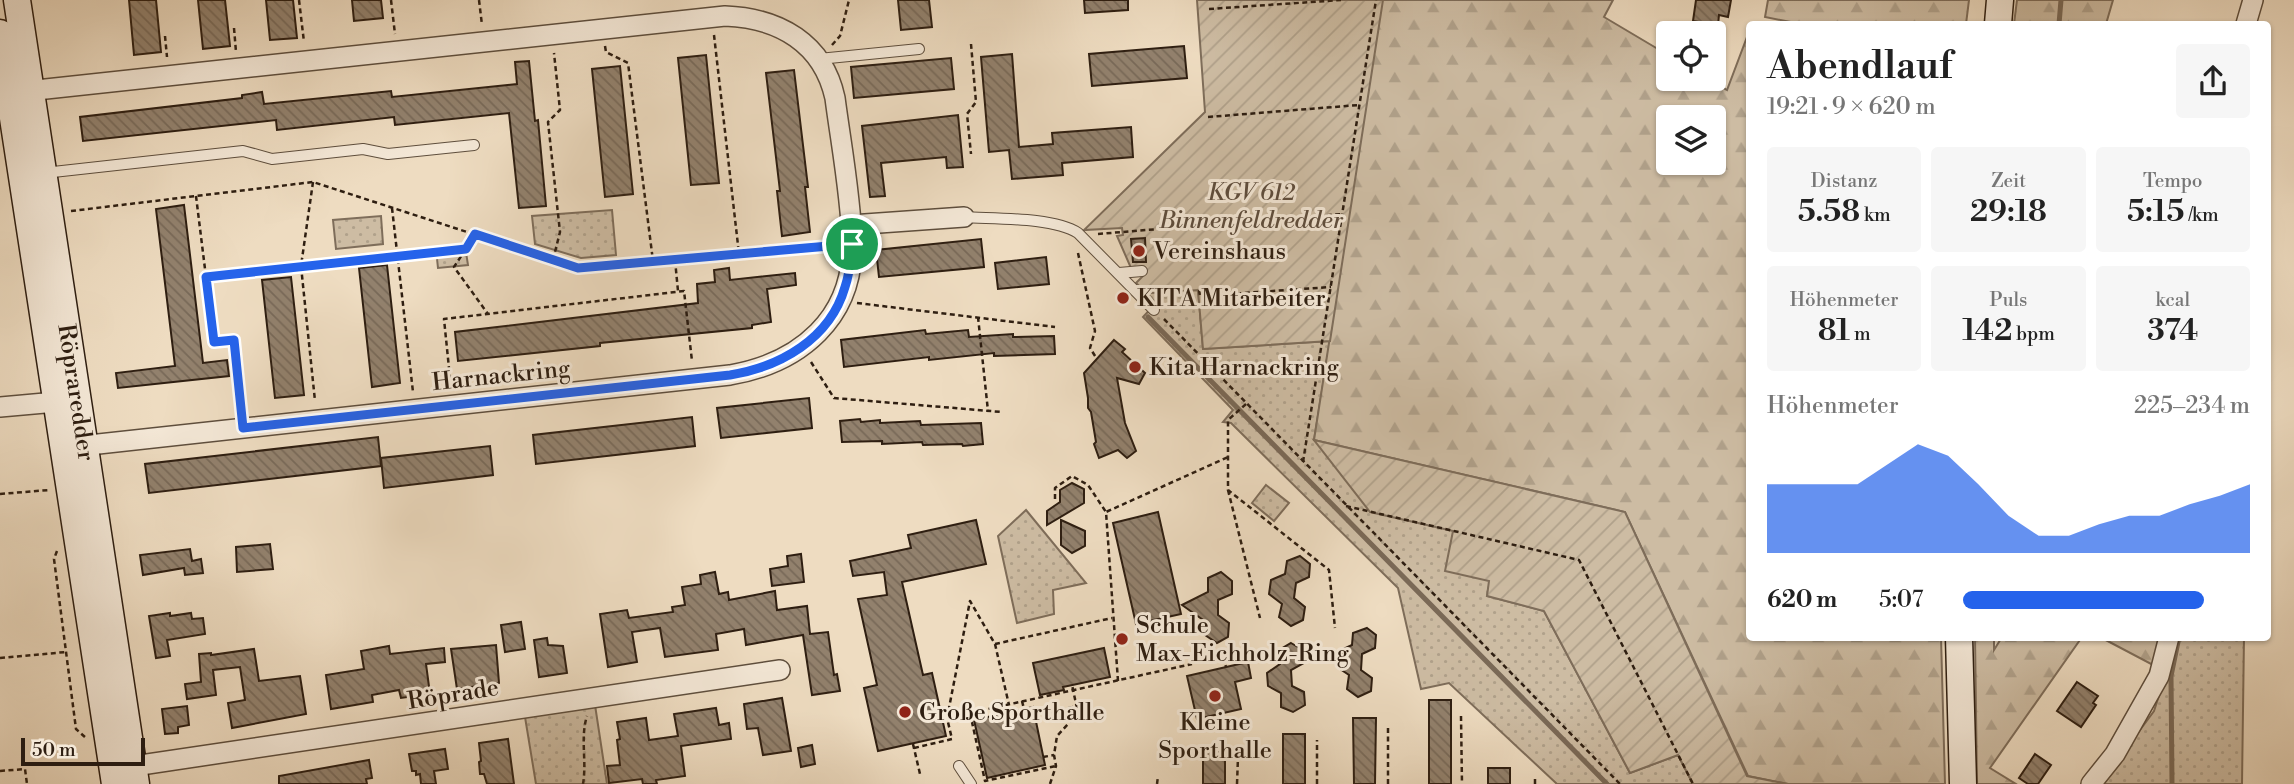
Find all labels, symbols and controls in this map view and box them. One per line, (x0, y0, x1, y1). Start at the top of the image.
map controls (1656, 21, 1726, 175)
button: locate (1656, 21, 1726, 91)
text: Abendlauf (1767, 43, 1952, 90)
button: share (2176, 44, 2250, 118)
text: 19:21 · 9 × 620 m (1767, 93, 1936, 121)
button: layers (1656, 105, 1726, 175)
text: Distanz (1811, 169, 1877, 193)
text: Zeit (1991, 169, 2026, 193)
text: Tempo (2143, 169, 2203, 193)
park label: KGV 612 Binnenfeldredder (1158, 178, 1344, 236)
text: 5.58 (1798, 193, 1860, 231)
text: 29:18 (1970, 193, 2047, 231)
text: 5:15 (2127, 193, 2185, 231)
text: km (1860, 203, 1891, 227)
text: /km (2185, 203, 2219, 227)
pin (822, 214, 882, 274)
icon: arrive (833, 225, 871, 263)
place label: Vereinshaus (1152, 237, 1286, 267)
marker: Vereinshaus (1131, 243, 1147, 259)
place label: KITA Mitarbeiter (1137, 284, 1326, 314)
text: Höhenmeter (1790, 288, 1899, 312)
text: Puls (1990, 288, 2027, 312)
text: kcal (2156, 288, 2190, 312)
marker: KITA Mitarbeiter (1115, 290, 1131, 306)
text: 81 (1818, 312, 1850, 350)
text: 142 (1962, 312, 2012, 350)
text: 374 (2147, 312, 2198, 350)
street label: Röpraredder (50, 322, 101, 463)
text: m (1850, 322, 1871, 346)
text: bpm (2012, 322, 2055, 346)
place label: Kita Harnackring (1149, 353, 1339, 383)
street label: Harnackring (431, 354, 572, 398)
marker: Kita Harnackring (1127, 359, 1143, 375)
text: Höhenmeter (1767, 392, 1899, 420)
text: 225–234 m (2134, 392, 2250, 420)
text: 620 m (1767, 586, 1837, 614)
text: 5:07 (1879, 586, 1923, 614)
place label: Schule Max-Eichholz-Ring (1136, 611, 1349, 669)
marker: Schule Max-Eichholz-Ring (1114, 631, 1130, 647)
street label: Röprade (405, 673, 501, 717)
marker: Kleine Sporthalle (1207, 688, 1223, 704)
place label: Große Sporthalle (919, 698, 1105, 728)
marker: Große Sporthalle (897, 704, 913, 720)
place label: Kleine Sporthalle (1158, 708, 1272, 766)
scale bar (21, 735, 145, 767)
text: 50 m (32, 738, 76, 762)

